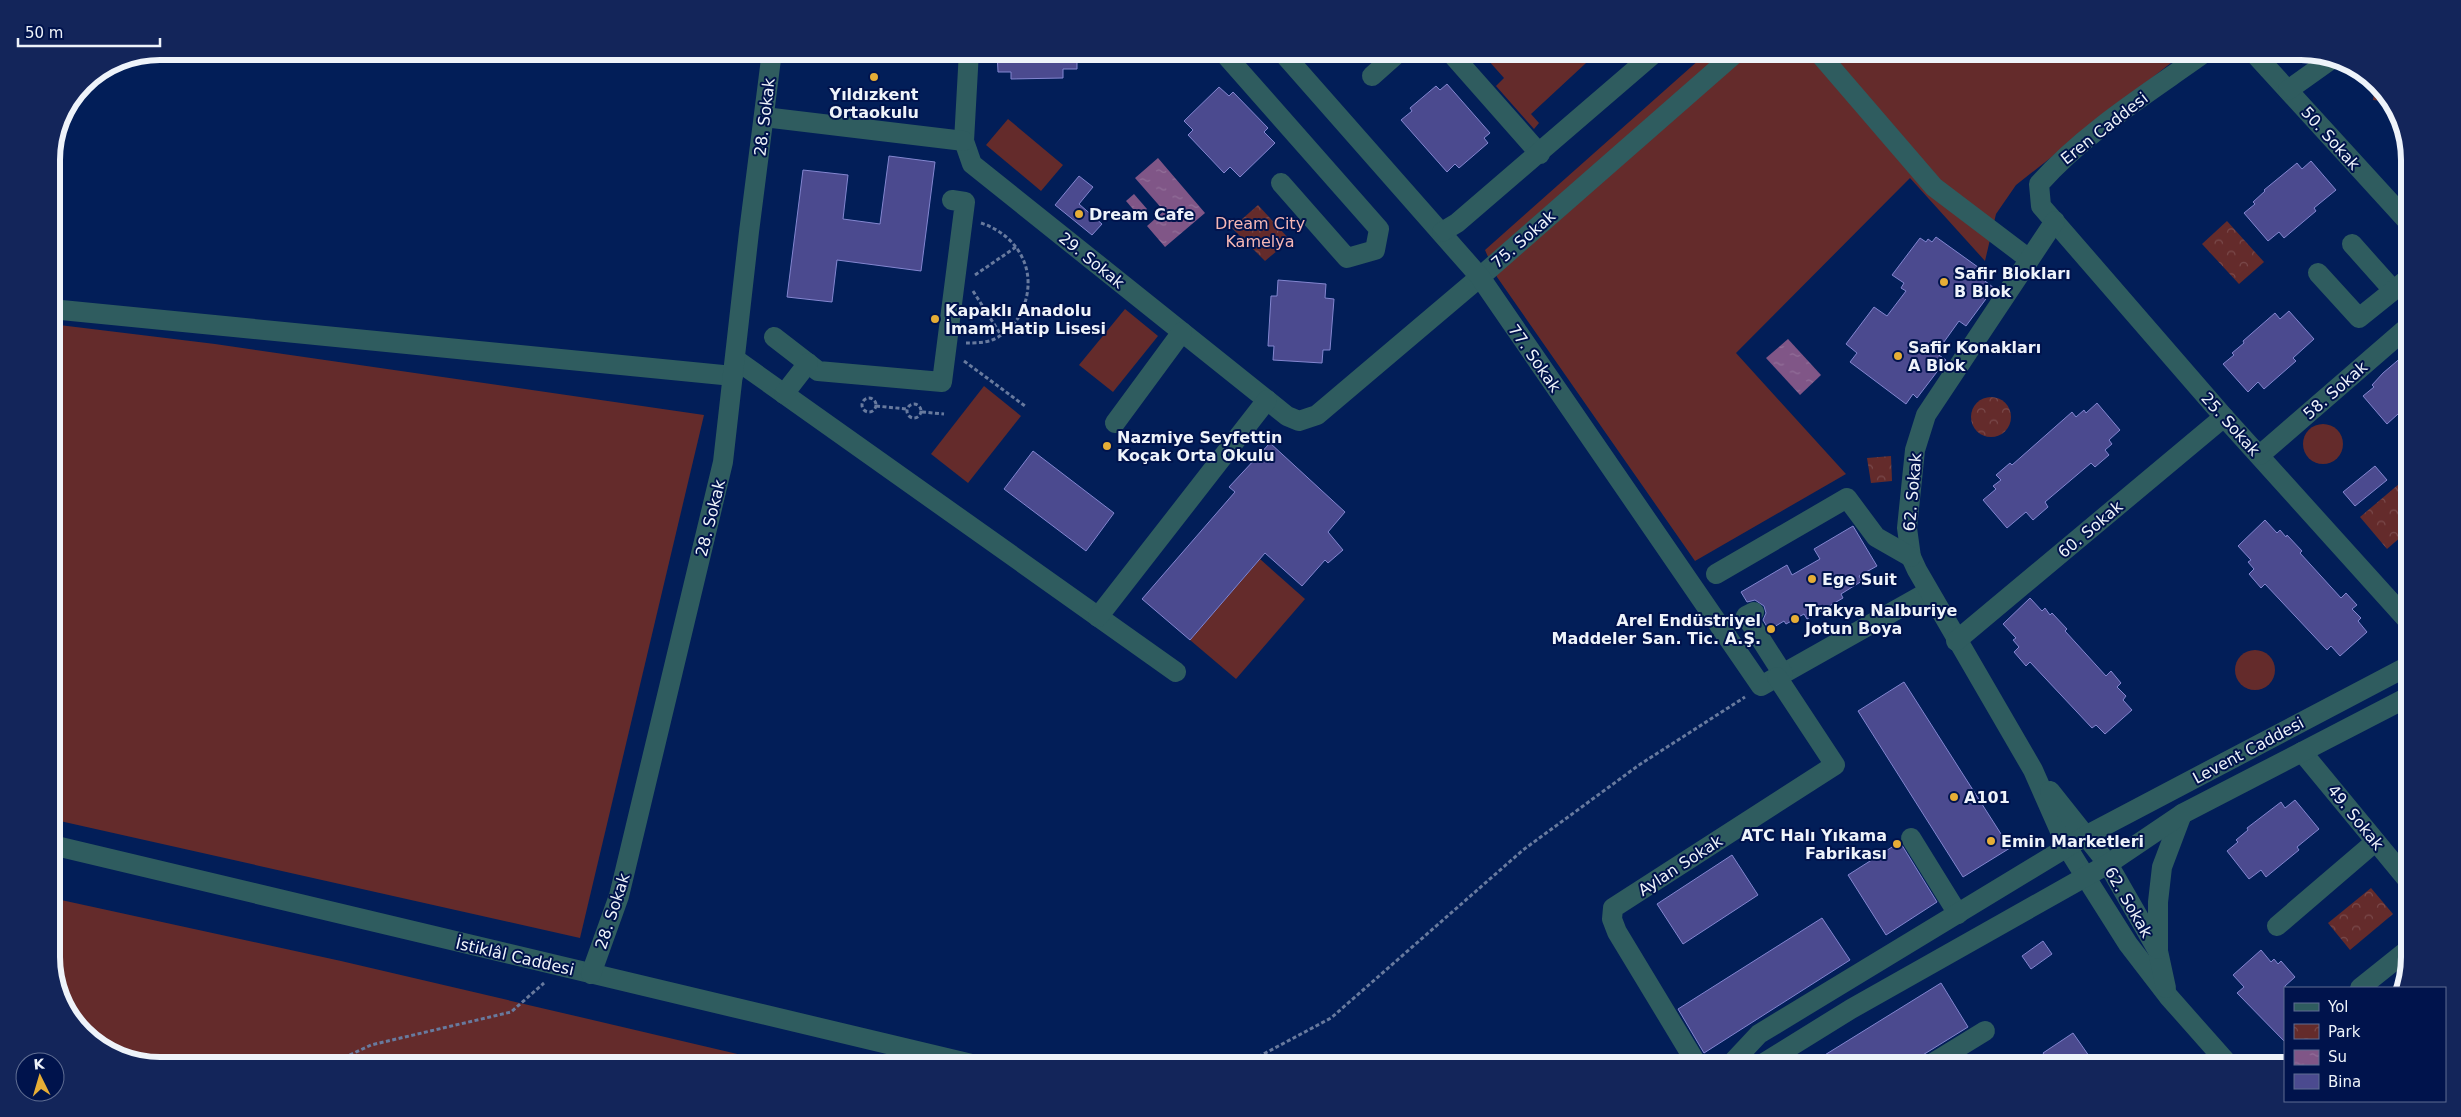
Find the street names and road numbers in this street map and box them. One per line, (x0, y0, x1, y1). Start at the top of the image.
street label: 28. Sokak (750, 76, 779, 157)
street label: Eren Caddesi (2057, 88, 2152, 168)
street label: 50. Sokak (2297, 103, 2364, 174)
street label: 75. Sokak (1487, 206, 1560, 272)
street label: 29. Sokak (1055, 228, 1129, 293)
street label: 77. Sokak (1504, 321, 1565, 397)
street label: 58. Sokak (2299, 357, 2372, 423)
street label: 25. Sokak (2197, 389, 2264, 460)
street label: 62. Sokak (1900, 451, 1925, 532)
street label: 28. Sokak (692, 477, 729, 559)
street label: 60. Sokak (2054, 496, 2127, 562)
street label: Levent Caddesi (2189, 713, 2307, 788)
street label: 49. Sokak (2324, 781, 2388, 854)
street label: Aylan Sokak (1635, 831, 1727, 900)
street label: 62. Sokak (2101, 863, 2157, 942)
street label: 28. Sokak (591, 870, 634, 951)
street label: İstiklâl Caddesi (454, 934, 576, 979)

